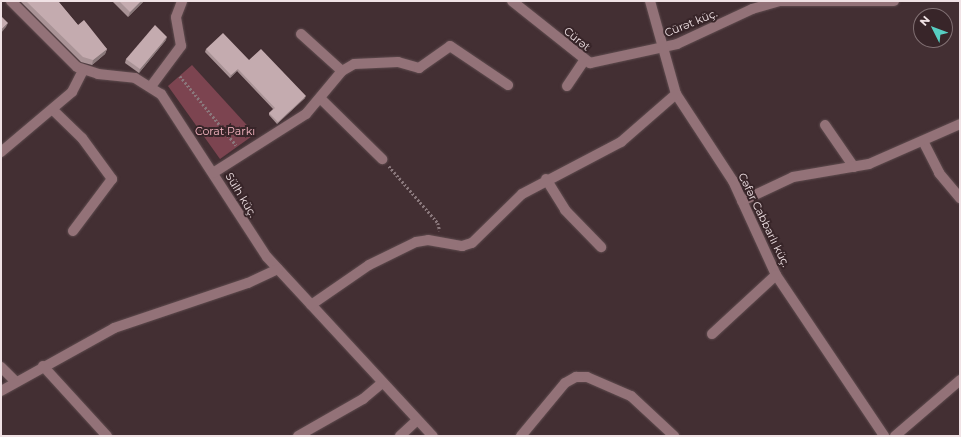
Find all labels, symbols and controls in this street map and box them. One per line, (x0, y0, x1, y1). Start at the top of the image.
street label: Cürət küç. (663, 6, 719, 40)
north arrow (913, 8, 953, 48)
text: N (917, 13, 933, 29)
street label: Cürət (561, 24, 593, 54)
park label: Corat Parkı (195, 124, 255, 138)
street label: Sülh küç. (222, 170, 260, 220)
street label: Cəfər Cabbarlı küç. (735, 171, 793, 269)

